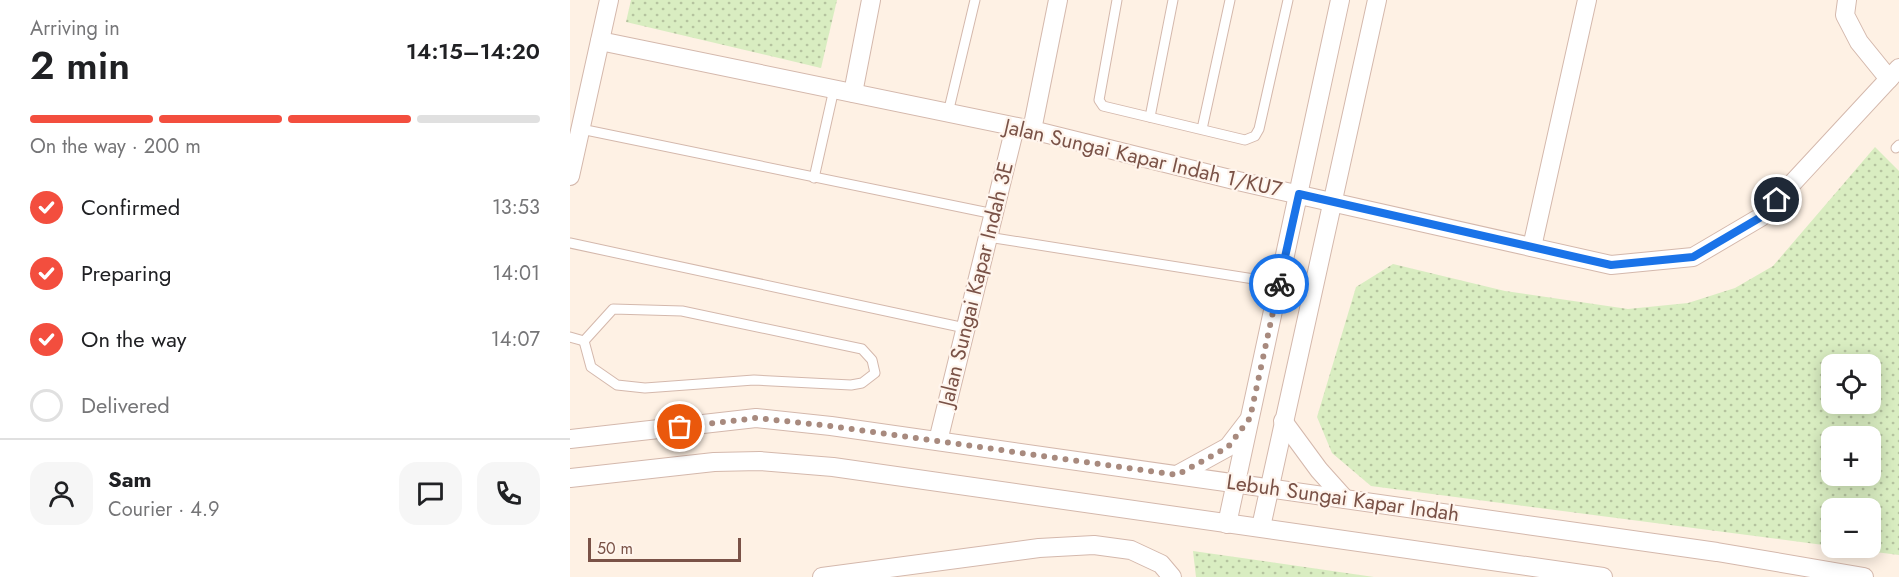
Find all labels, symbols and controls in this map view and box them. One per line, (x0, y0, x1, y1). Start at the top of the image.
text: Arriving in (30, 14, 120, 43)
text: 14:15–14:20 (406, 35, 540, 67)
text: 2 min (30, 37, 130, 94)
street label: Jalan Sungai Kapar Indah 1/KU7 (998, 111, 1285, 205)
text: On the way · 200 m (30, 132, 201, 161)
street label: Jalan Sungai Kapar Indah 3E (930, 159, 1021, 412)
pin (1751, 174, 1802, 225)
icon: home (1760, 183, 1793, 216)
icon: check (30, 191, 63, 224)
text: Confirmed (81, 191, 180, 223)
text: 13:53 (492, 193, 540, 222)
courier (1249, 254, 1309, 314)
icon: check (30, 257, 63, 290)
text: Preparing (81, 257, 172, 289)
text: 14:01 (492, 259, 540, 288)
icon: bike (1263, 268, 1296, 301)
icon: check (30, 323, 63, 356)
text: On the way (81, 323, 186, 355)
text: 14:07 (491, 325, 540, 354)
map controls (1821, 354, 1881, 558)
button: locate (1821, 354, 1881, 414)
text: Delivered (81, 389, 170, 421)
pin (654, 401, 705, 452)
icon: bag (663, 410, 696, 443)
button: + (1821, 426, 1881, 486)
button: person (30, 462, 93, 525)
button: chat (399, 462, 462, 525)
button: phone (477, 462, 540, 525)
text: Sam (108, 463, 152, 495)
street label: Lebuh Sungai Kapar Indah (1225, 467, 1461, 529)
text: Courier · 4.9 (108, 495, 220, 524)
button: − (1821, 498, 1881, 558)
scale bar (588, 535, 741, 562)
text: 50 m (597, 537, 633, 560)

